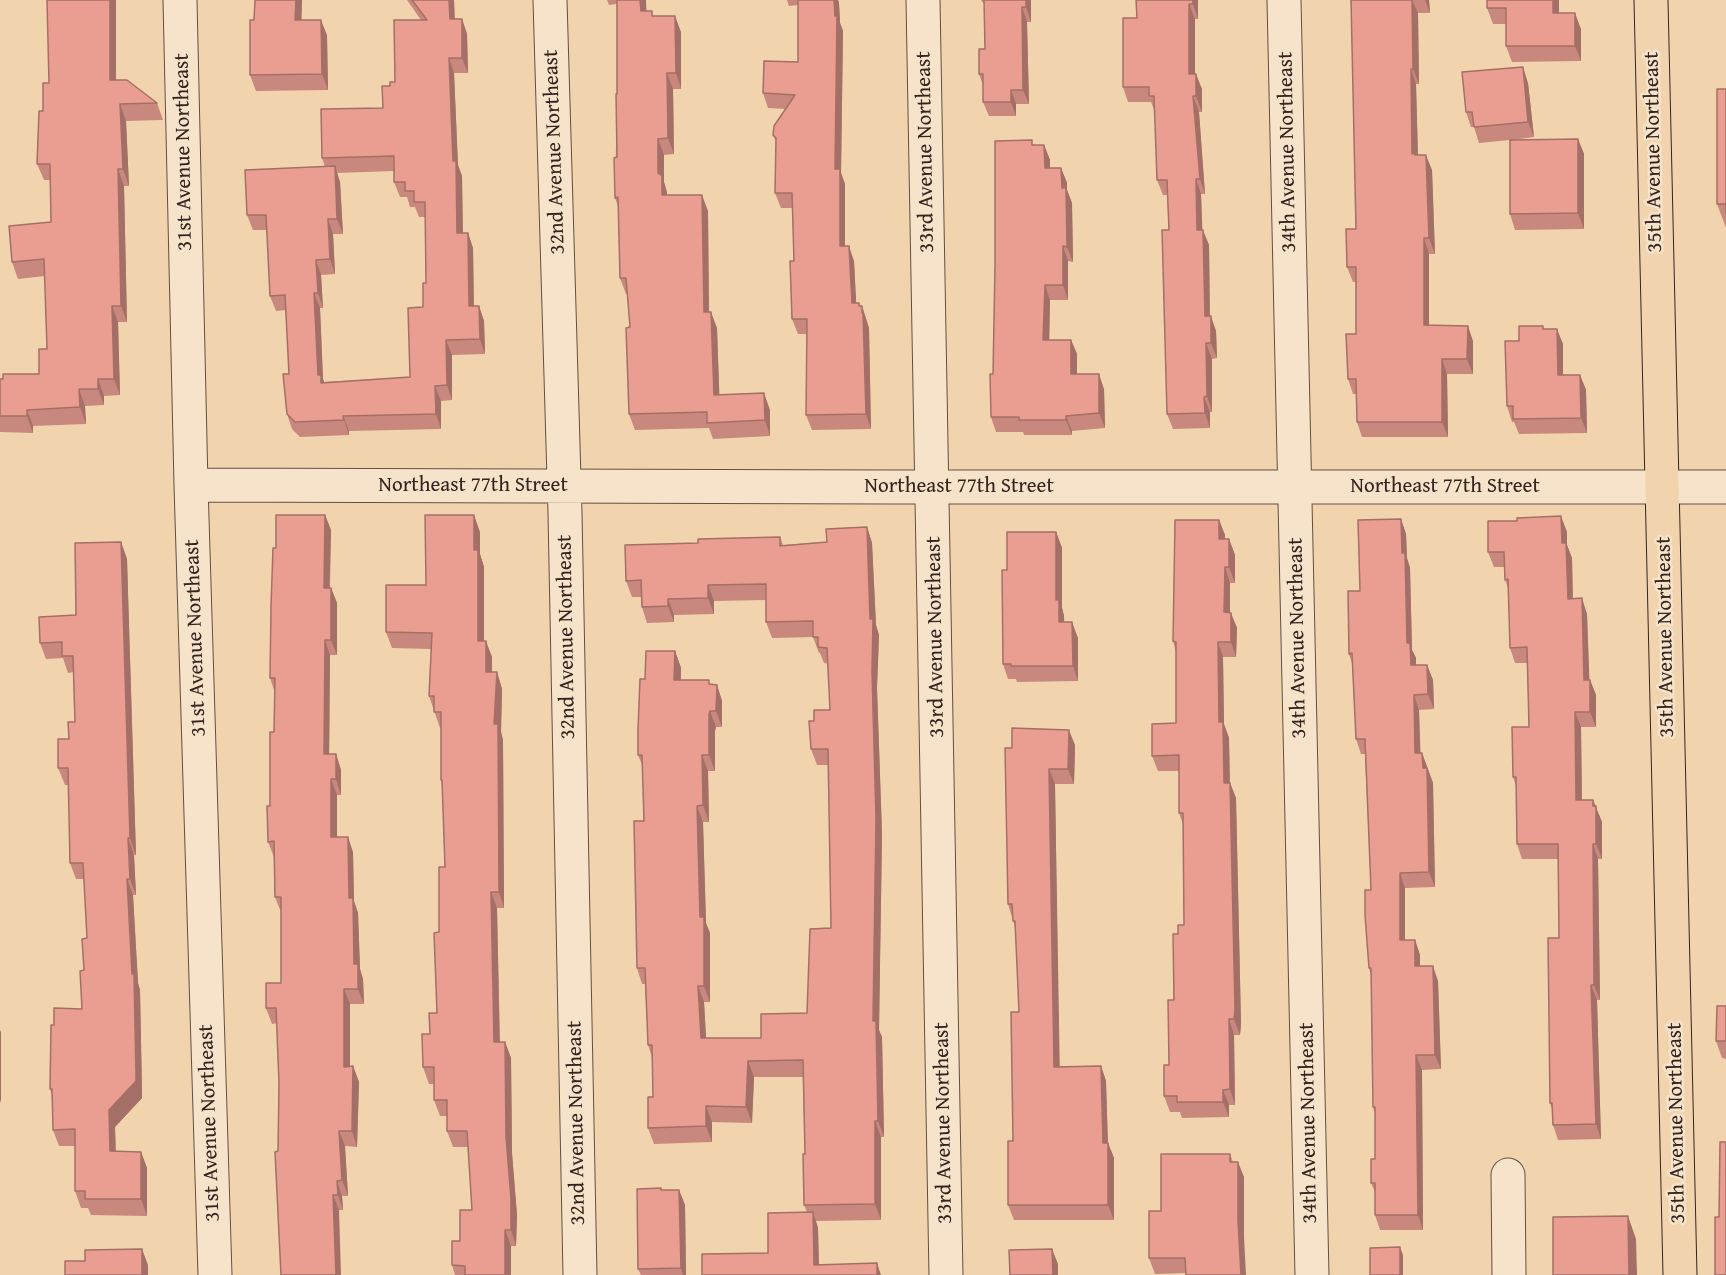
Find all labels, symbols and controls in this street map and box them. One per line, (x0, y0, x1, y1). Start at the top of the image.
street label: 32nd Avenue Northeast (539, 49, 571, 255)
street label: 33rd Avenue Northeast (912, 51, 940, 253)
street label: 34th Avenue Northeast (1274, 51, 1302, 253)
street label: 35th Avenue Northeast (1640, 51, 1668, 253)
street label: 31st Avenue Northeast (170, 53, 198, 251)
street label: Northeast 77th Street (378, 473, 568, 499)
street label: Northeast 77th Street (864, 474, 1054, 500)
street label: Northeast 77th Street (1350, 474, 1540, 500)
street label: 32nd Avenue Northeast (553, 534, 581, 740)
street label: 33rd Avenue Northeast (922, 536, 950, 738)
street label: 35th Avenue Northeast (1652, 536, 1680, 738)
street label: 34th Avenue Northeast (1284, 537, 1312, 739)
street label: 31st Avenue Northeast (180, 539, 212, 737)
street label: 32nd Avenue Northeast (563, 1020, 591, 1226)
street label: 33rd Avenue Northeast (930, 1022, 958, 1224)
street label: 34th Avenue Northeast (1295, 1022, 1323, 1224)
street label: 35th Avenue Northeast (1663, 1022, 1691, 1224)
street label: 31st Avenue Northeast (194, 1024, 226, 1222)

